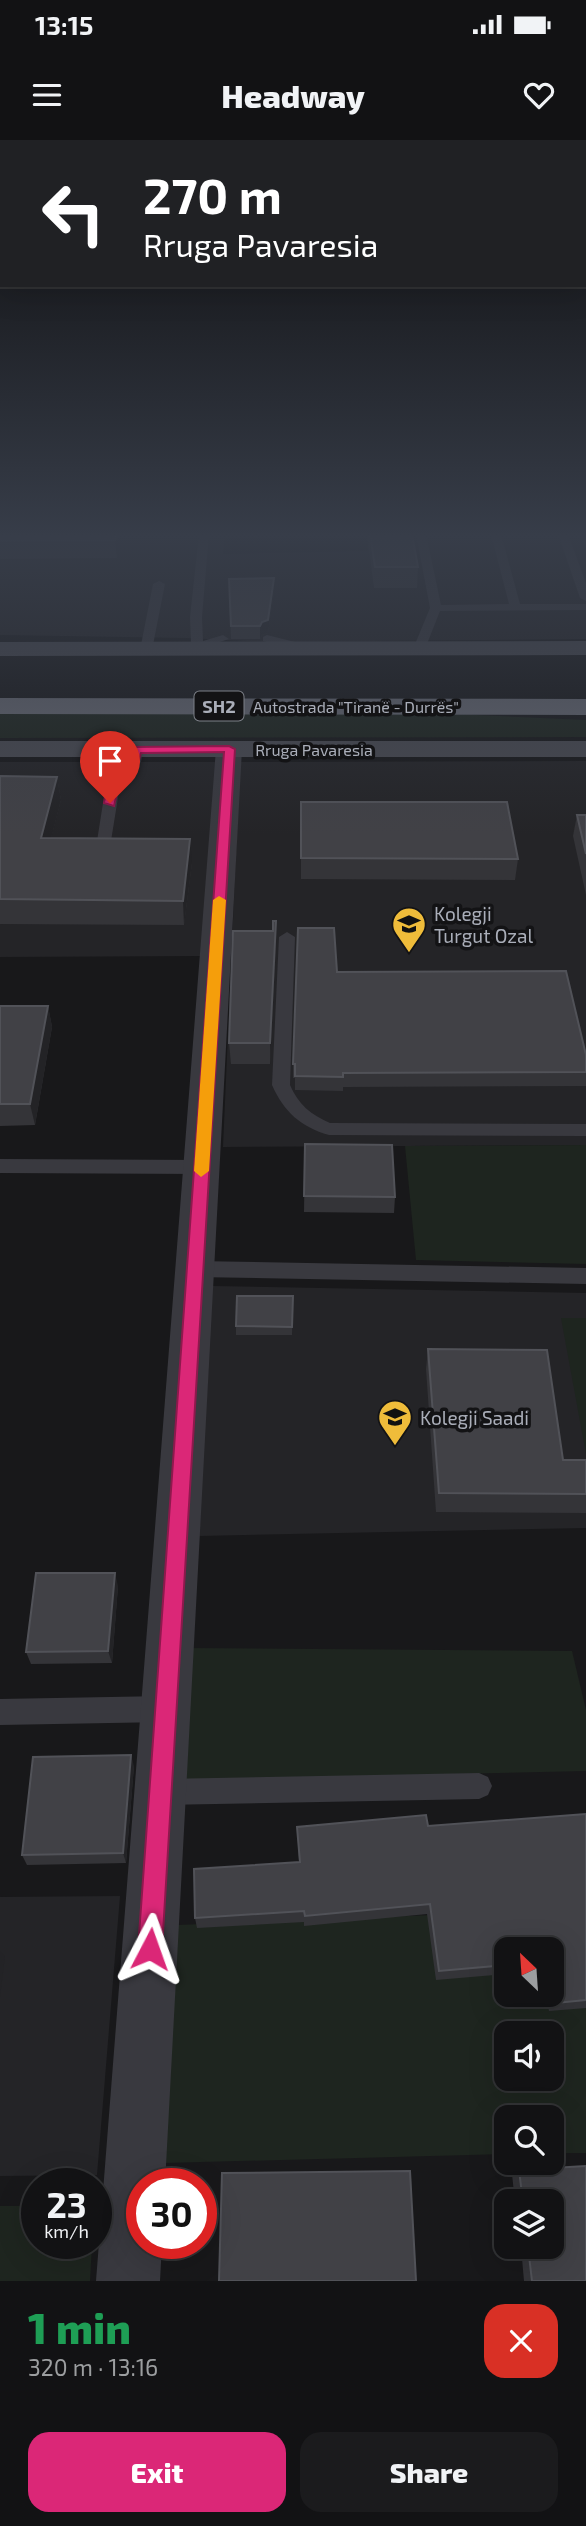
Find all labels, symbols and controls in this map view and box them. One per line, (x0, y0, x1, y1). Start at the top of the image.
text: 13:15 (35, 9, 93, 40)
icon: menu (28, 76, 66, 114)
text: Headway (221, 76, 365, 114)
icon: heart (520, 76, 558, 114)
text: 270 m (143, 165, 282, 224)
icon: left (28, 168, 119, 259)
text: Rruga Pavaresia (143, 225, 378, 263)
road number: SH2 (194, 692, 244, 720)
street label: Autostrada "Tiranë - Durrës" (253, 697, 459, 716)
pin (80, 731, 140, 803)
street label: Rruga Pavaresia (255, 740, 373, 759)
icon: arrive (91, 742, 129, 780)
place label: Kolegji Turgut Ozal (434, 902, 533, 947)
school or university icon: Kolegji Turgut Ozal (390, 905, 428, 954)
school or university icon: Kolegji Saadi (376, 1398, 414, 1447)
place label: Kolegji Saadi (420, 1406, 529, 1429)
position arrow (113, 1912, 187, 1986)
north arrow (494, 1937, 564, 2007)
map controls (494, 1937, 564, 2259)
button: sound (494, 2021, 564, 2091)
button: search (494, 2105, 564, 2175)
speed limit sign: 30 (126, 2168, 217, 2259)
text: 23 (46, 2183, 87, 2225)
button: layers (494, 2189, 564, 2259)
text: km/h (44, 2220, 89, 2242)
text: 1 min (28, 2302, 131, 2352)
button: close (484, 2304, 558, 2378)
text: 320 m · 13:16 (28, 2353, 158, 2381)
button: Exit (28, 2432, 286, 2512)
button: Share (300, 2432, 558, 2512)

